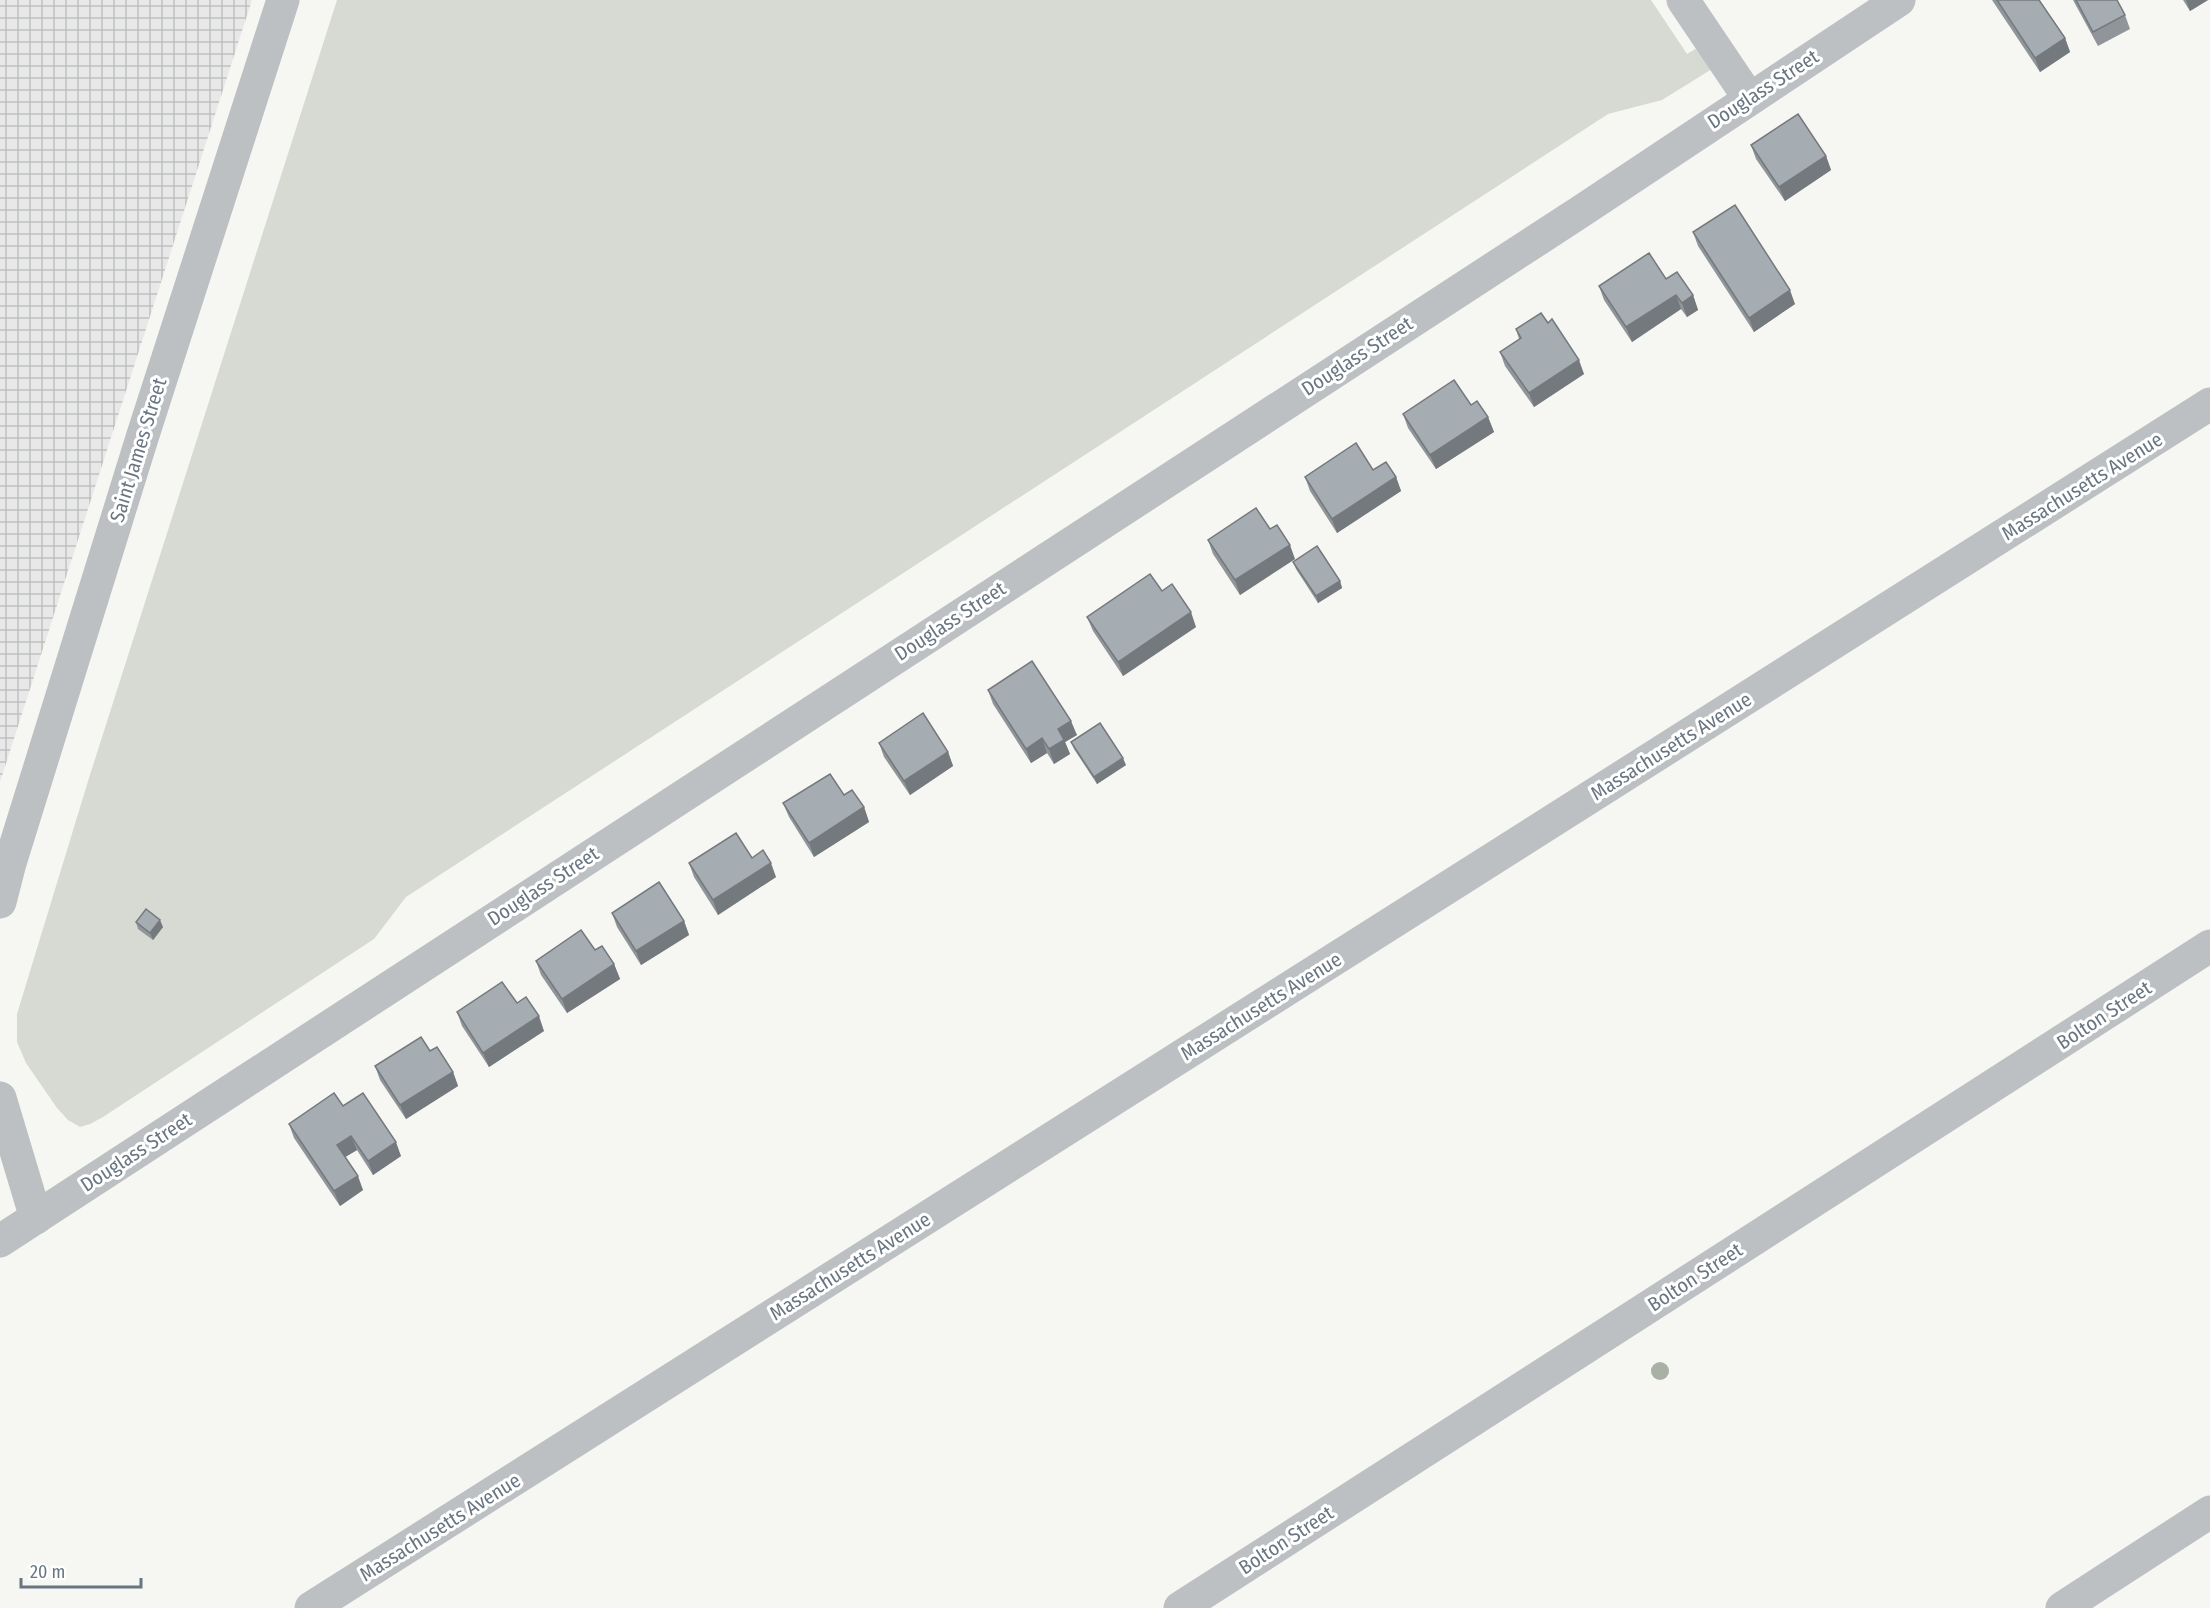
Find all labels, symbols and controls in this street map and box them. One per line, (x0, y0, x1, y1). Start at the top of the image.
street label: Douglass Street (1703, 44, 1823, 134)
street label: Douglass Street (1297, 311, 1417, 401)
street label: Saint James Street (105, 375, 171, 525)
street label: Massachusetts Avenue (1997, 427, 2167, 545)
street label: Douglass Street (890, 576, 1010, 666)
street label: Massachusetts Avenue (1586, 687, 1756, 805)
street label: Douglass Street (483, 841, 603, 931)
street label: Massachusetts Avenue (1176, 947, 1346, 1065)
street label: Bolton Street (2052, 975, 2156, 1054)
street label: Douglass Street (76, 1107, 196, 1197)
street label: Massachusetts Avenue (765, 1207, 935, 1325)
street label: Bolton Street (1643, 1237, 1747, 1316)
street label: Massachusetts Avenue (355, 1468, 525, 1586)
street label: Bolton Street (1234, 1500, 1338, 1579)
scale bar (21, 1551, 141, 1589)
text: 20 m (30, 1561, 65, 1583)

